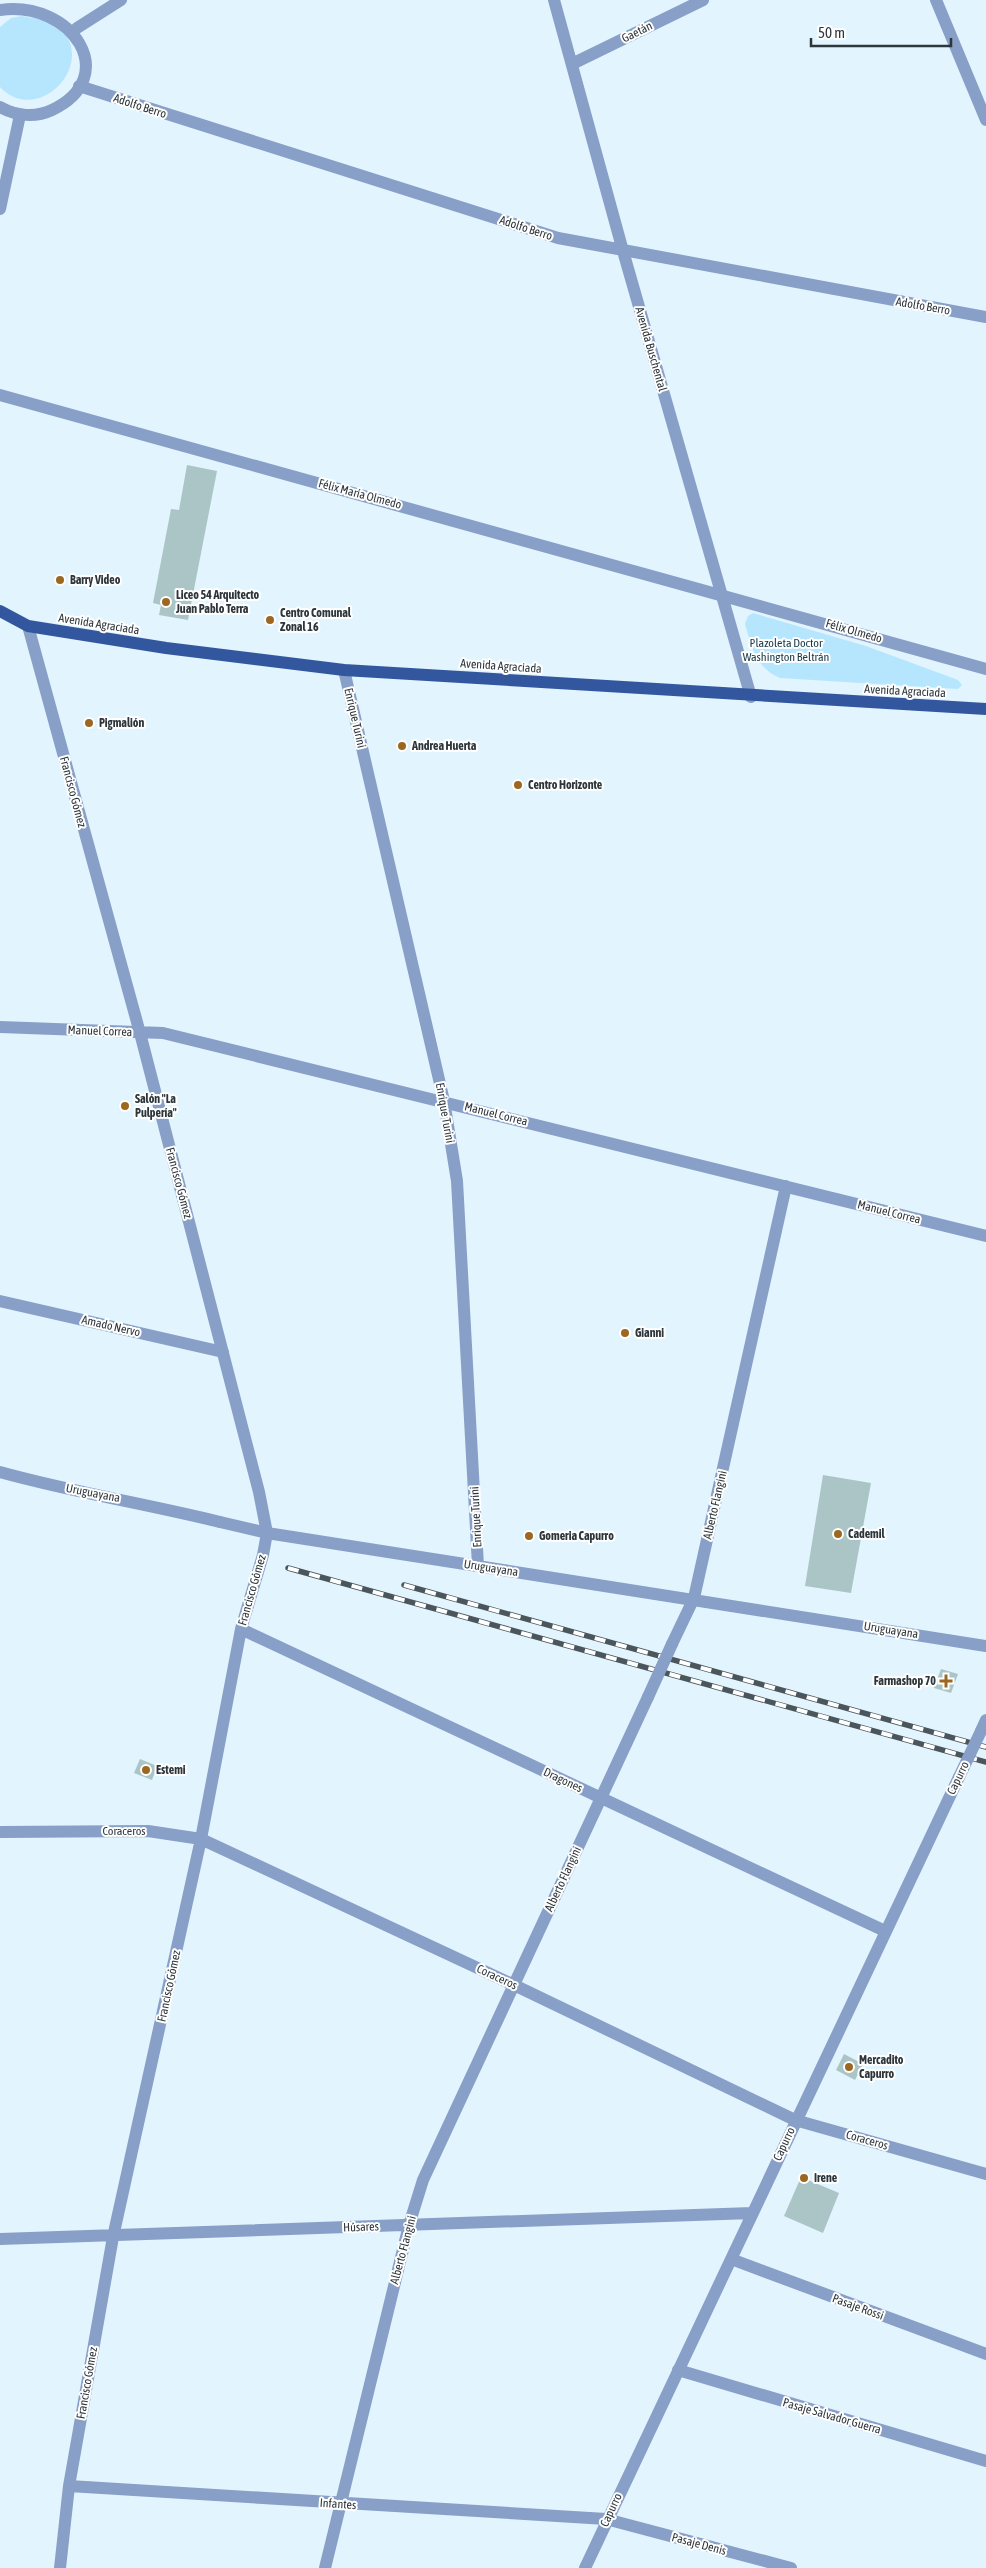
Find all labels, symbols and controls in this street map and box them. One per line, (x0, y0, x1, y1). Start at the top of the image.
scale bar (811, 15, 951, 47)
street label: Gaetán (619, 19, 655, 45)
text: 50 m (818, 24, 845, 41)
street label: Adolfo Berro (112, 91, 169, 121)
street label: Adolfo Berro (498, 213, 555, 243)
street label: Adolfo Berro (895, 294, 952, 318)
street label: Avenida Buschental (632, 305, 670, 394)
street label: Félix María Olmedo (317, 476, 403, 512)
place label: Barry Video (70, 573, 121, 587)
marker: Barry Video (54, 574, 66, 586)
place label: Liceo 54 Arquitecto Juan Pablo Terra (175, 588, 260, 616)
marker: Liceo 54 Arquitecto Juan Pablo Terra (160, 596, 172, 608)
place label: Centro Comunal Zonal 16 (280, 606, 352, 634)
street label: Avenida Agraciada (58, 611, 140, 637)
marker: Centro Comunal Zonal 16 (264, 614, 276, 626)
street label: Félix Olmedo (824, 616, 884, 646)
park label: Plazoleta Doctor Washington Beltrán (743, 636, 829, 664)
street label: Avenida Agraciada (460, 656, 542, 676)
street label: Avenida Agraciada (864, 682, 946, 700)
street label: Enrique Turini (341, 687, 369, 749)
place label: Pigmalión (99, 716, 144, 730)
marker: Pigmalión (83, 717, 95, 729)
place label: Andrea Huerta (411, 739, 477, 753)
marker: Andrea Huerta (396, 740, 408, 752)
street label: Francisco Gómez (57, 755, 89, 830)
place label: Centro Horizonte (528, 778, 603, 792)
marker: Centro Horizonte (512, 779, 524, 791)
street label: Manuel Correa (67, 1023, 133, 1039)
street label: Enrique Turini (433, 1082, 457, 1144)
place label: Salón "La Pulpería" (135, 1092, 177, 1120)
street label: Manuel Correa (463, 1099, 529, 1129)
marker: Salón "La Pulpería" (119, 1100, 131, 1112)
street label: Francisco Gómez (163, 1146, 195, 1221)
street label: Manuel Correa (856, 1197, 922, 1227)
street label: Amado Nervo (80, 1312, 142, 1340)
place label: Gianni (635, 1326, 664, 1340)
marker: Gianni (619, 1327, 631, 1339)
street label: Alberto Flangini (700, 1469, 730, 1541)
street label: Uruguayana (65, 1481, 121, 1505)
street label: Enrique Turini (467, 1486, 485, 1548)
place label: Cademil (848, 1527, 886, 1541)
marker: Cademil (832, 1528, 844, 1540)
place label: Gomeria Capurro (539, 1529, 614, 1543)
marker: Gomeria Capurro (523, 1530, 535, 1542)
street label: Francisco Gómez (235, 1552, 269, 1627)
street label: Uruguayana (463, 1557, 519, 1579)
street label: Uruguayana (863, 1619, 919, 1641)
place label: Farmashop 70 (874, 1674, 936, 1688)
marker: Farmashop 70 (940, 1675, 952, 1687)
street label: Capurro (944, 1759, 972, 1797)
place label: Estemi (156, 1763, 186, 1777)
marker: Estemi (140, 1764, 152, 1776)
street label: Dragones (541, 1765, 585, 1795)
street label: Coraceros (102, 1824, 146, 1838)
street label: Alberto Flangini (542, 1844, 584, 1914)
street label: Francisco Gómez (155, 1948, 184, 2023)
street label: Coraceros (474, 1962, 520, 1992)
place label: Mercadito Capurro (859, 2053, 904, 2081)
marker: Mercadito Capurro (843, 2061, 855, 2073)
street label: Capurro (770, 2125, 798, 2163)
street label: Coraceros (844, 2127, 890, 2153)
place label: Irene (814, 2171, 838, 2185)
marker: Irene (798, 2172, 810, 2184)
street label: Alberto Flangini (387, 2214, 419, 2286)
street label: Húsares (343, 2219, 379, 2235)
street label: Pasaje Rossi (830, 2291, 886, 2323)
street label: Francisco Gómez (74, 2345, 100, 2420)
street label: Pasaje Salvador Guerra (781, 2395, 883, 2437)
street label: Capurro (597, 2491, 625, 2529)
street label: Infantes (319, 2496, 357, 2512)
street label: Pasaje Denis (670, 2530, 728, 2558)

